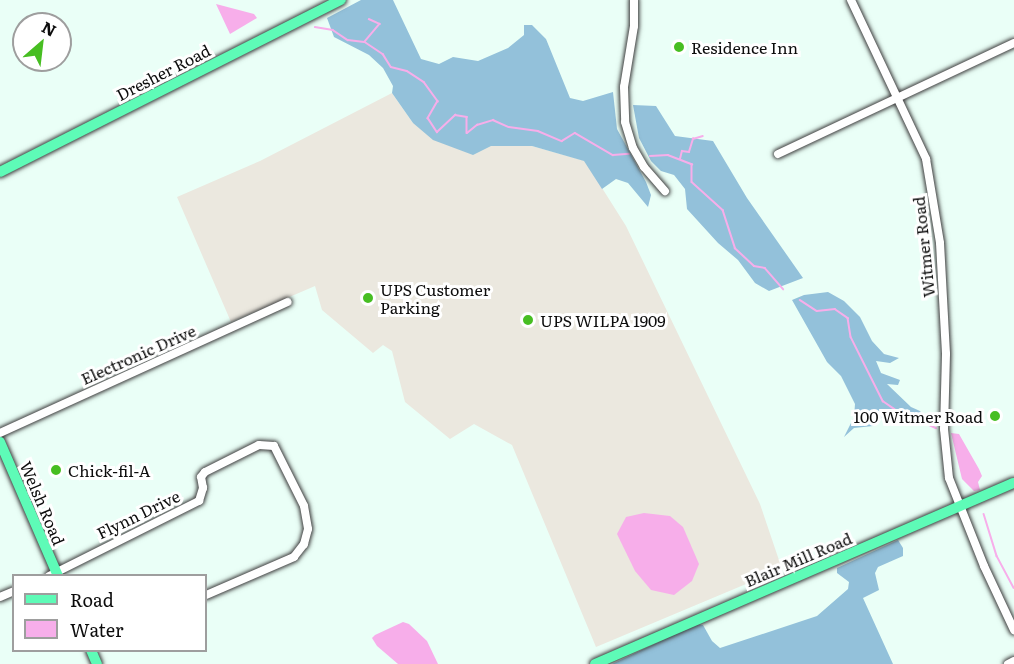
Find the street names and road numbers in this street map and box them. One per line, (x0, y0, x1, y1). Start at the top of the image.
street label: Dresher Road (113, 40, 213, 104)
street label: Witmer Road (908, 196, 938, 298)
street label: Electronic Drive (78, 320, 198, 388)
street label: Welsh Road (17, 458, 69, 548)
street label: Flynn Drive (93, 486, 183, 542)
street label: Blair Mill Road (742, 528, 854, 590)

